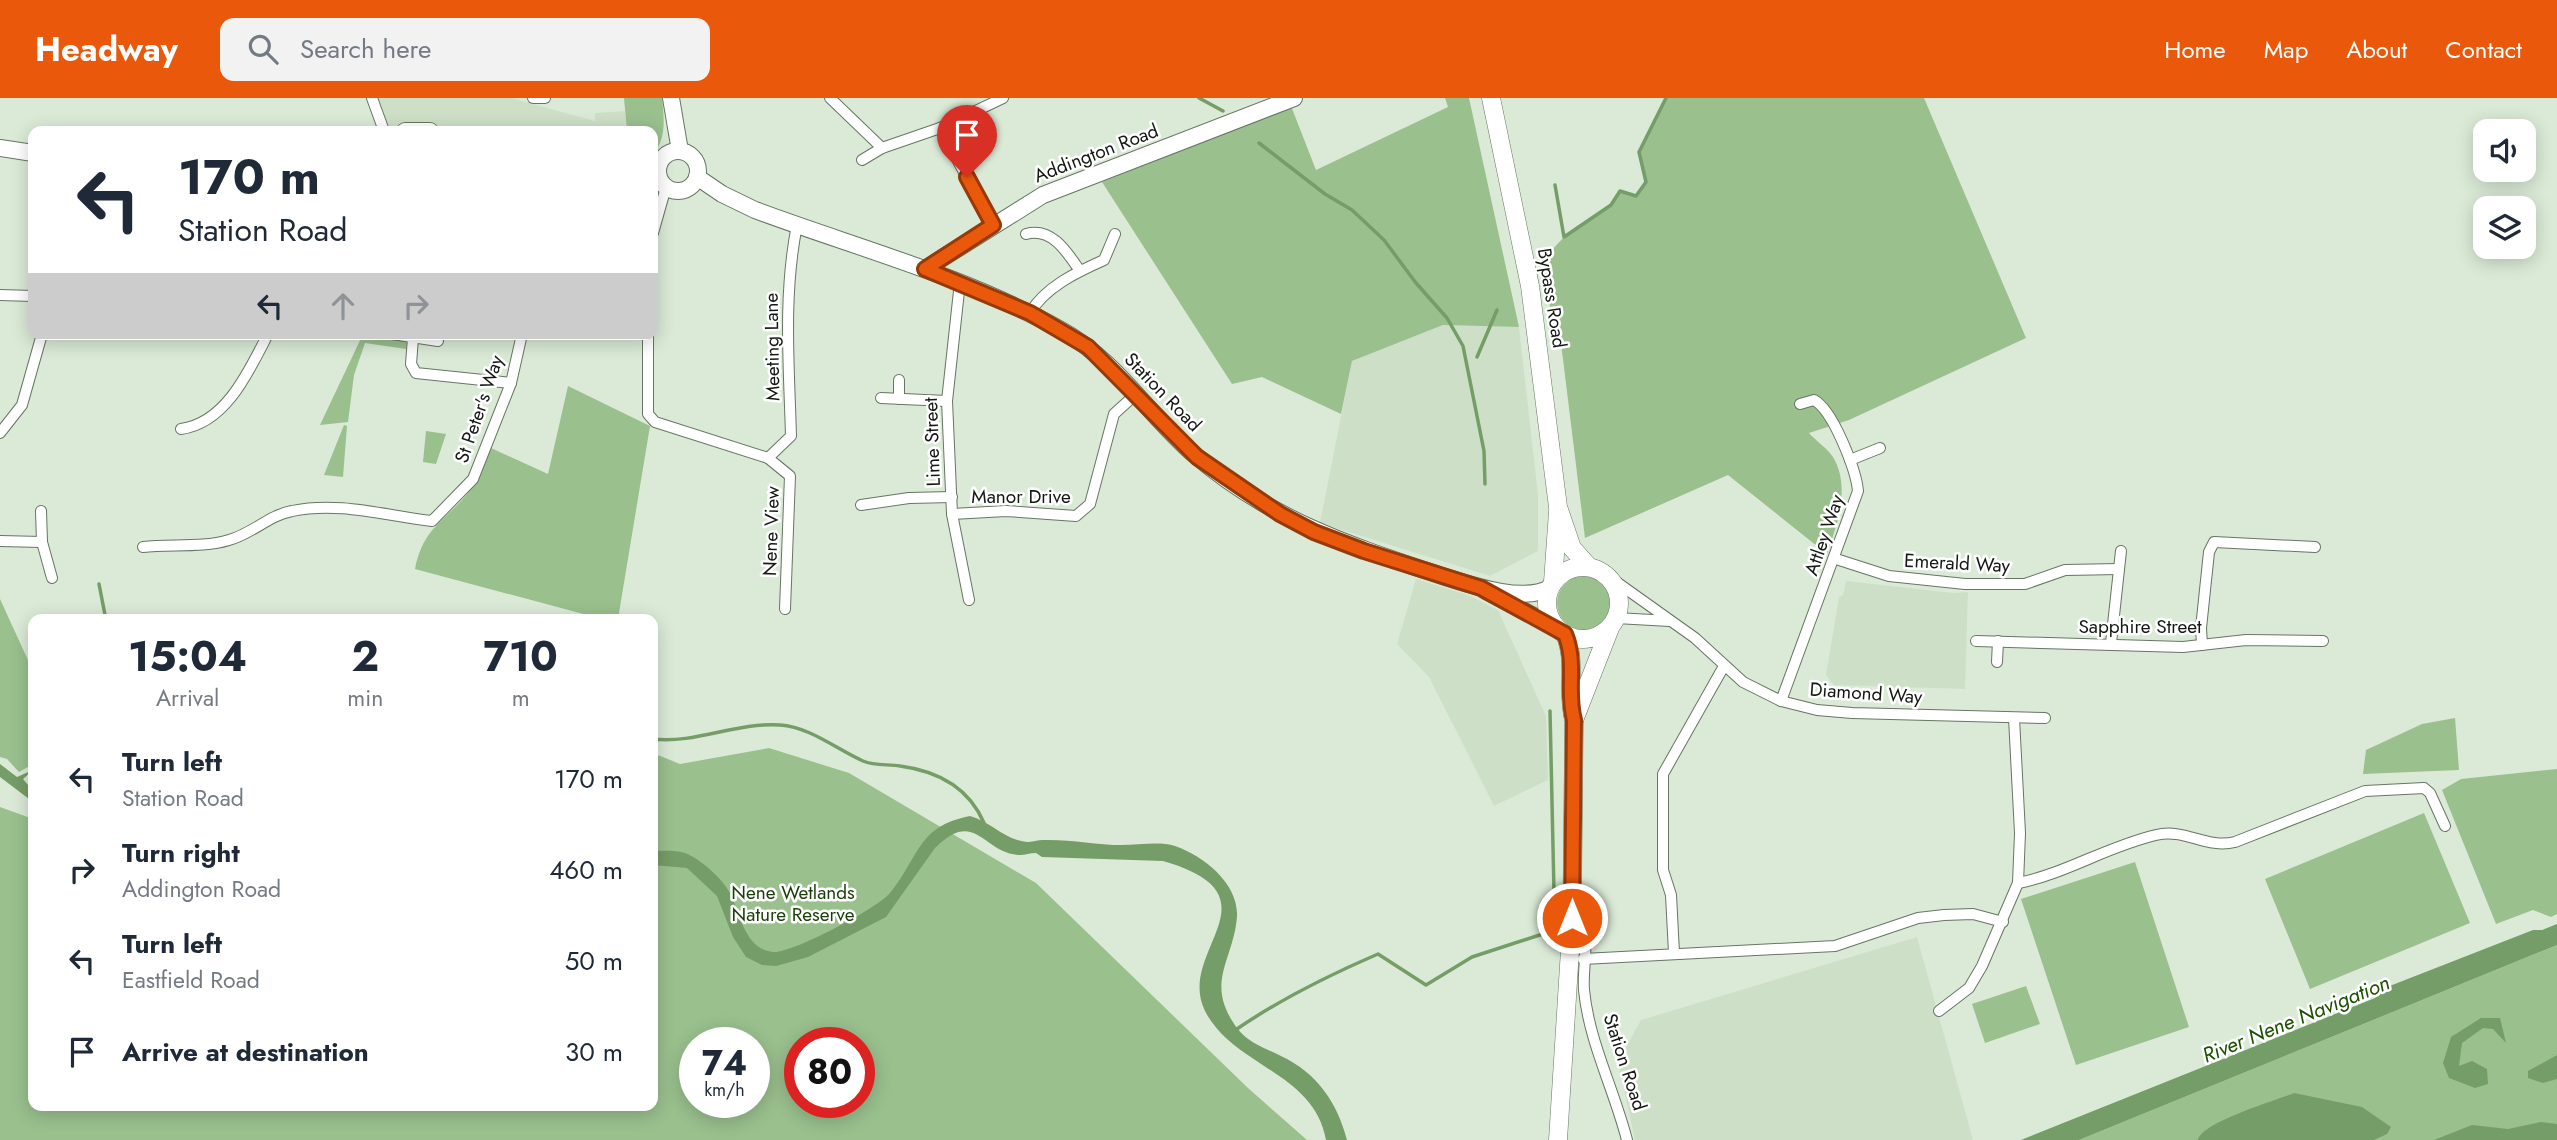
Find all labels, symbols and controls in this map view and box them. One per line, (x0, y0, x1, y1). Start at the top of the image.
search box (220, 18, 710, 81)
text: Headway (35, 26, 178, 73)
icon: search (244, 30, 282, 68)
text: Search here (300, 30, 431, 68)
text: Home (2164, 32, 2226, 67)
text: Map (2264, 32, 2308, 67)
text: About (2346, 32, 2407, 67)
text: Contact (2445, 32, 2522, 67)
pin (937, 105, 997, 177)
icon: arrive (948, 116, 986, 154)
street label: Addington Road (1030, 117, 1162, 189)
map controls (2473, 119, 2536, 259)
button: sound (2473, 119, 2536, 182)
text: 170 m (178, 142, 320, 212)
icon: left (63, 154, 154, 245)
button: layers (2473, 196, 2536, 259)
text: Station Road (178, 207, 348, 253)
street label: Bypass Road (1531, 246, 1573, 350)
icon: left (251, 287, 289, 325)
icon: ahead (324, 287, 362, 325)
icon: right (397, 287, 435, 325)
street label: Meeting Lane (758, 292, 786, 401)
street label: Station Road (1118, 346, 1208, 438)
street label: St Peter's Way (448, 351, 510, 467)
street label: Lime Street (917, 397, 947, 487)
street label: Manor Drive (971, 483, 1071, 510)
street label: Nene View (756, 486, 786, 576)
street label: Attley Way (1798, 490, 1851, 579)
street label: Emerald Way (1903, 547, 2011, 579)
street label: Sapphire Street (2078, 613, 2202, 640)
text: 15:04 (128, 626, 247, 687)
text: 2 (352, 626, 379, 687)
text: 710 (483, 626, 558, 687)
street label: Diamond Way (1809, 676, 1924, 710)
text: Arrival (156, 681, 219, 715)
text: min (347, 681, 383, 715)
text: m (512, 681, 530, 715)
text: Turn left (122, 743, 222, 781)
icon: left (63, 760, 101, 798)
text: 170 m (554, 760, 623, 798)
text: Station Road (122, 781, 244, 815)
text: Turn right (122, 834, 240, 872)
icon: right (63, 851, 101, 889)
text: 460 m (549, 851, 623, 889)
text: Addington Road (122, 872, 281, 906)
park label: Nene Wetlands Nature Reserve (731, 879, 855, 928)
position arrow (1535, 881, 1609, 955)
text: Turn left (122, 925, 222, 963)
icon: left (63, 942, 101, 980)
text: 50 m (565, 942, 623, 980)
text: Eastfield Road (122, 963, 260, 997)
water label: River Nene Navigation (2198, 968, 2394, 1070)
street label: Station Road (1597, 1010, 1653, 1114)
speed limit sign: 80 (784, 1027, 875, 1118)
icon: arrive (63, 1033, 101, 1071)
text: Arrive at destination (122, 1033, 369, 1071)
text: 30 m (565, 1033, 623, 1071)
text: 74 (702, 1038, 747, 1088)
text: km/h (704, 1077, 745, 1103)

